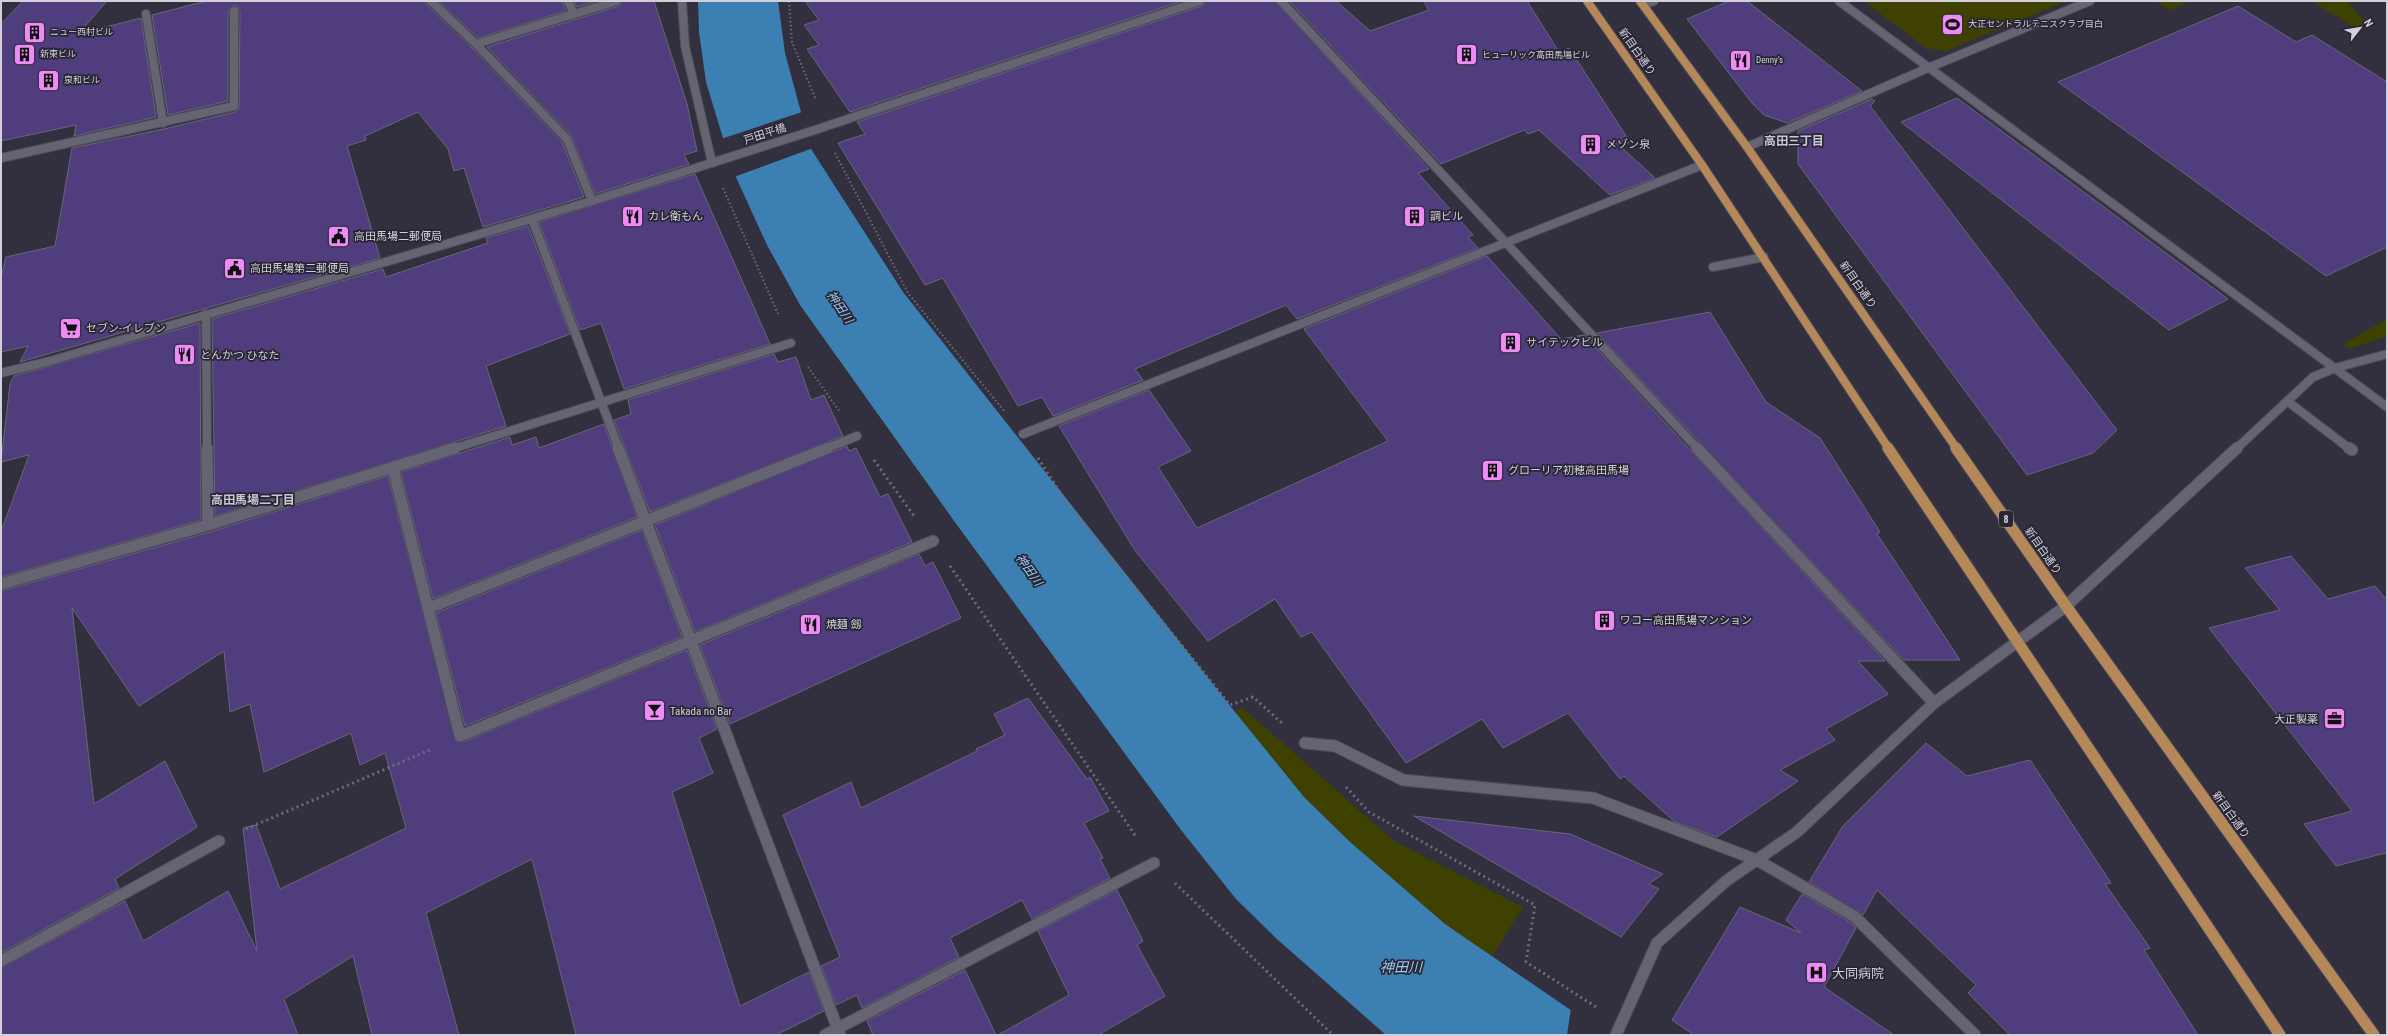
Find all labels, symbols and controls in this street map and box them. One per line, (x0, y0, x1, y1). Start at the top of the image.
north arrow (2340, 8, 2380, 48)
sports icon: 大正セントラルテニスクラブ目白 (1939, 11, 1965, 37)
text: N (2361, 17, 2376, 30)
building icon: ニュー西村ビル (21, 19, 47, 45)
place label: 大正セントラルテニスクラブ目白 (1968, 19, 2103, 29)
place label: ニュー西村ビル (50, 26, 113, 37)
street label: 新目白通り (1616, 26, 1658, 78)
building icon: 新東ビル (12, 41, 38, 67)
building icon: ヒューリック高田馬場ビル (1454, 42, 1480, 68)
restaurant icon: Denny's (1728, 47, 1754, 73)
place label: 新東ビル (40, 49, 76, 59)
place label: ヒューリック高田馬場ビル (1482, 50, 1590, 60)
place label: Denny's (1756, 55, 1783, 65)
building icon: 泉和ビル (35, 67, 61, 93)
place label: 泉和ビル (64, 75, 100, 85)
street label: 戸田平橋 (742, 121, 788, 147)
building icon: メゾン泉 (1577, 131, 1603, 157)
district label: 高田三丁目 (1764, 134, 1824, 148)
place label: メゾン泉 (1606, 138, 1651, 151)
restaurant icon: カレ衛もん (620, 203, 646, 229)
building icon: 調ビル (1401, 203, 1427, 229)
place label: カレ衛もん (648, 210, 703, 223)
place label: 調ビル (1430, 210, 1463, 223)
public building icon: 高田馬場二郵便局 (326, 223, 352, 249)
place label: 高田馬場二郵便局 (354, 230, 442, 243)
public building icon: 高田馬場第二郵便局 (221, 255, 247, 281)
street label: 新目白通り (1837, 259, 1879, 311)
place label: 高田馬場第二郵便局 (250, 262, 349, 275)
water label: 神田川 (824, 288, 857, 327)
supermarket icon: セブン-イレブン (58, 315, 84, 341)
place label: セブン-イレブン (86, 322, 166, 335)
building icon: サイテックビル (1497, 329, 1523, 355)
place label: サイテックビル (1526, 336, 1603, 349)
restaurant icon: とんかつ ひなた (171, 342, 197, 368)
place label: とんかつ ひなた (200, 349, 280, 362)
building icon: グローリア初穂高田馬場 (1480, 457, 1506, 483)
place label: グローリア初穂高田馬場 (1508, 464, 1629, 477)
district label: 高田馬場二丁目 (211, 493, 295, 507)
road number: 8 (1999, 511, 2013, 527)
street label: 新目白通り (2022, 525, 2064, 577)
water label: 神田川 (1013, 551, 1046, 590)
building icon: ワコー高田馬場マンション (1592, 607, 1618, 633)
restaurant icon: 焼麺 劔 (797, 611, 823, 637)
place label: ワコー高田馬場マンション (1620, 614, 1752, 627)
place label: 焼麺 劔 (826, 618, 862, 631)
bar icon: Takada no Bar (641, 698, 667, 724)
place label: Takada no Bar (670, 705, 733, 718)
office icon: 大正製薬 (2321, 706, 2347, 732)
place label: 大正製薬 (2274, 713, 2318, 726)
street label: 新目白通り (2210, 789, 2252, 841)
water label: 神田川 (1380, 959, 1424, 975)
hospital icon: 大同病院 (1803, 960, 1829, 986)
place label: 大同病院 (1832, 966, 1884, 981)

